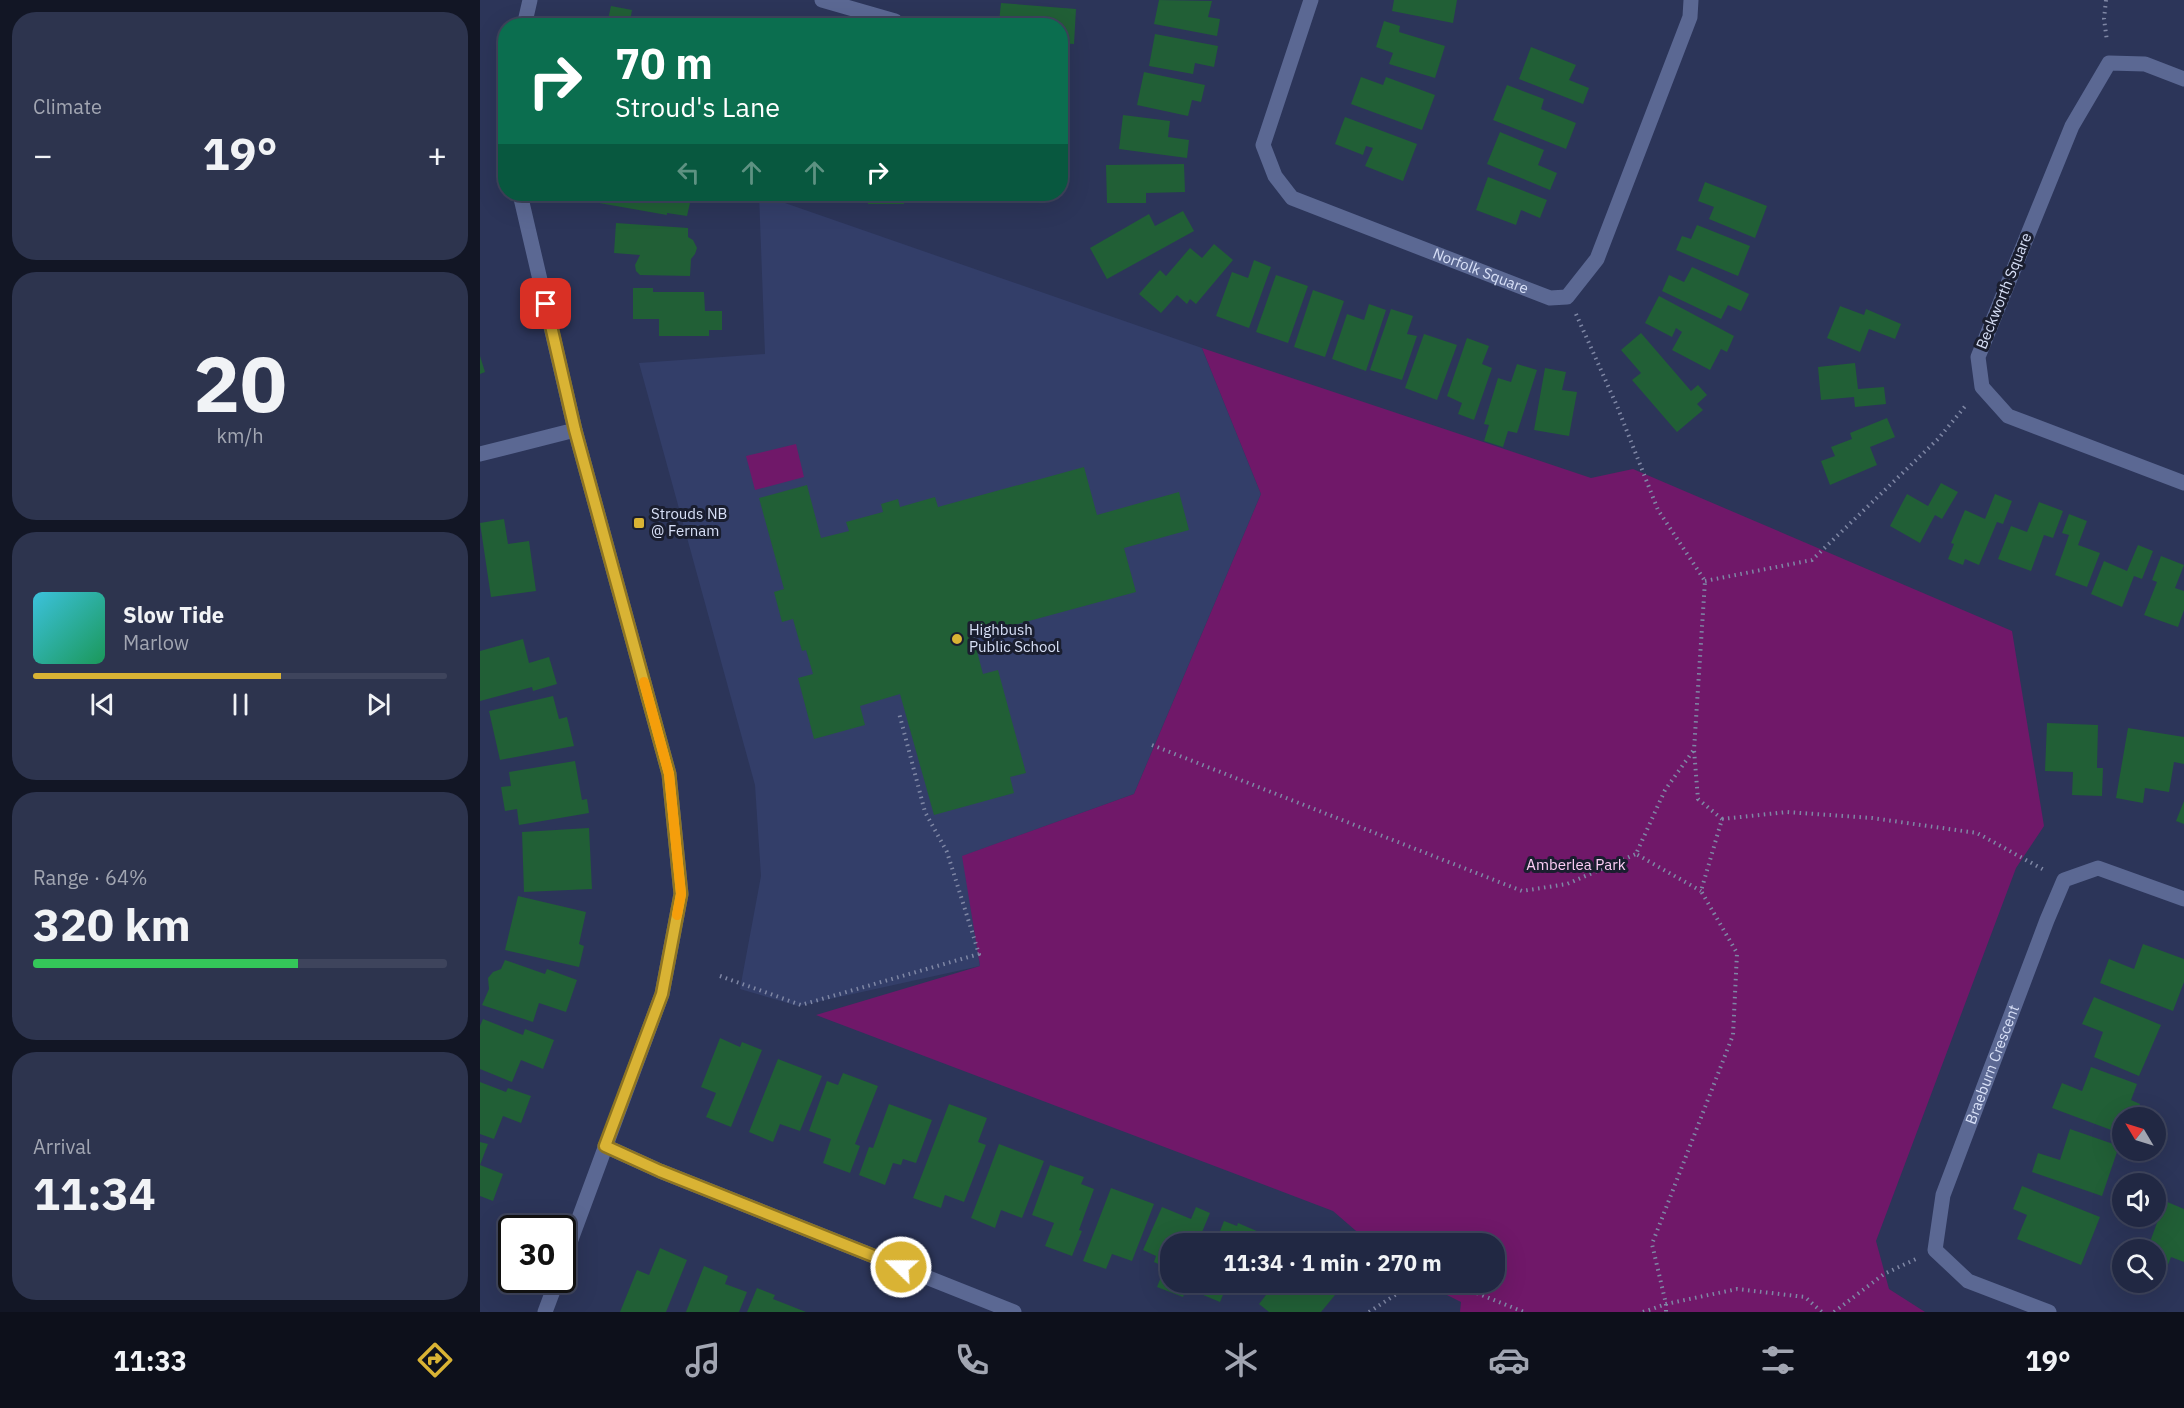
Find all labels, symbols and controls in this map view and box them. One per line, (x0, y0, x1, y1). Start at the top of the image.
text: 70 m (615, 36, 713, 91)
icon: right (516, 42, 594, 120)
text: Stroud's Lane (615, 89, 780, 124)
text: Climate (33, 93, 102, 120)
text: 19° (202, 124, 278, 182)
text: − (33, 133, 53, 176)
text: + (427, 133, 447, 176)
icon: left (672, 156, 705, 189)
icon: ahead (735, 156, 768, 189)
icon: ahead (798, 156, 831, 189)
icon: right (861, 156, 894, 189)
street label: Beckworth Square (1972, 230, 2036, 352)
street label: Norfolk Square (1430, 244, 1531, 298)
pin (520, 278, 571, 329)
icon: arrive (529, 287, 562, 320)
text: 20 (193, 332, 287, 433)
text: km/h (216, 422, 264, 449)
place label: Strouds NB @ Fernam (651, 504, 727, 540)
marker: Strouds NB @ Fernam (632, 516, 646, 530)
text: Slow Tide (123, 600, 224, 629)
place label: Highbush Public School (969, 620, 1060, 656)
text: Marlow (123, 629, 189, 656)
marker: Highbush Public School (950, 632, 964, 646)
icon: previous (86, 688, 119, 721)
icon: pause (224, 688, 257, 721)
icon: next (362, 688, 395, 721)
park label: Amberlea Park (1526, 855, 1626, 874)
text: Range · 64% (33, 864, 148, 891)
text: 320 km (33, 895, 191, 953)
street label: Braeburn Crescent (1961, 1002, 2023, 1127)
north arrow (2112, 1107, 2166, 1161)
map controls (2112, 1107, 2166, 1293)
text: Arrival (33, 1133, 91, 1160)
text: 11:34 (33, 1164, 156, 1222)
button: sound (2112, 1173, 2166, 1227)
speed limit sign: 30 (498, 1215, 576, 1293)
position arrow (869, 1235, 933, 1299)
button: search (2112, 1239, 2166, 1293)
text: 11:34 · 1 min · 270 m (1223, 1248, 1442, 1277)
icon: directions (414, 1339, 456, 1381)
icon: music (682, 1339, 724, 1381)
icon: phone (951, 1339, 993, 1381)
icon: climate (1220, 1339, 1262, 1381)
icon: car (1488, 1339, 1530, 1381)
icon: filters (1757, 1339, 1799, 1381)
text: 11:33 (113, 1343, 187, 1378)
text: 19° (2026, 1343, 2071, 1378)

